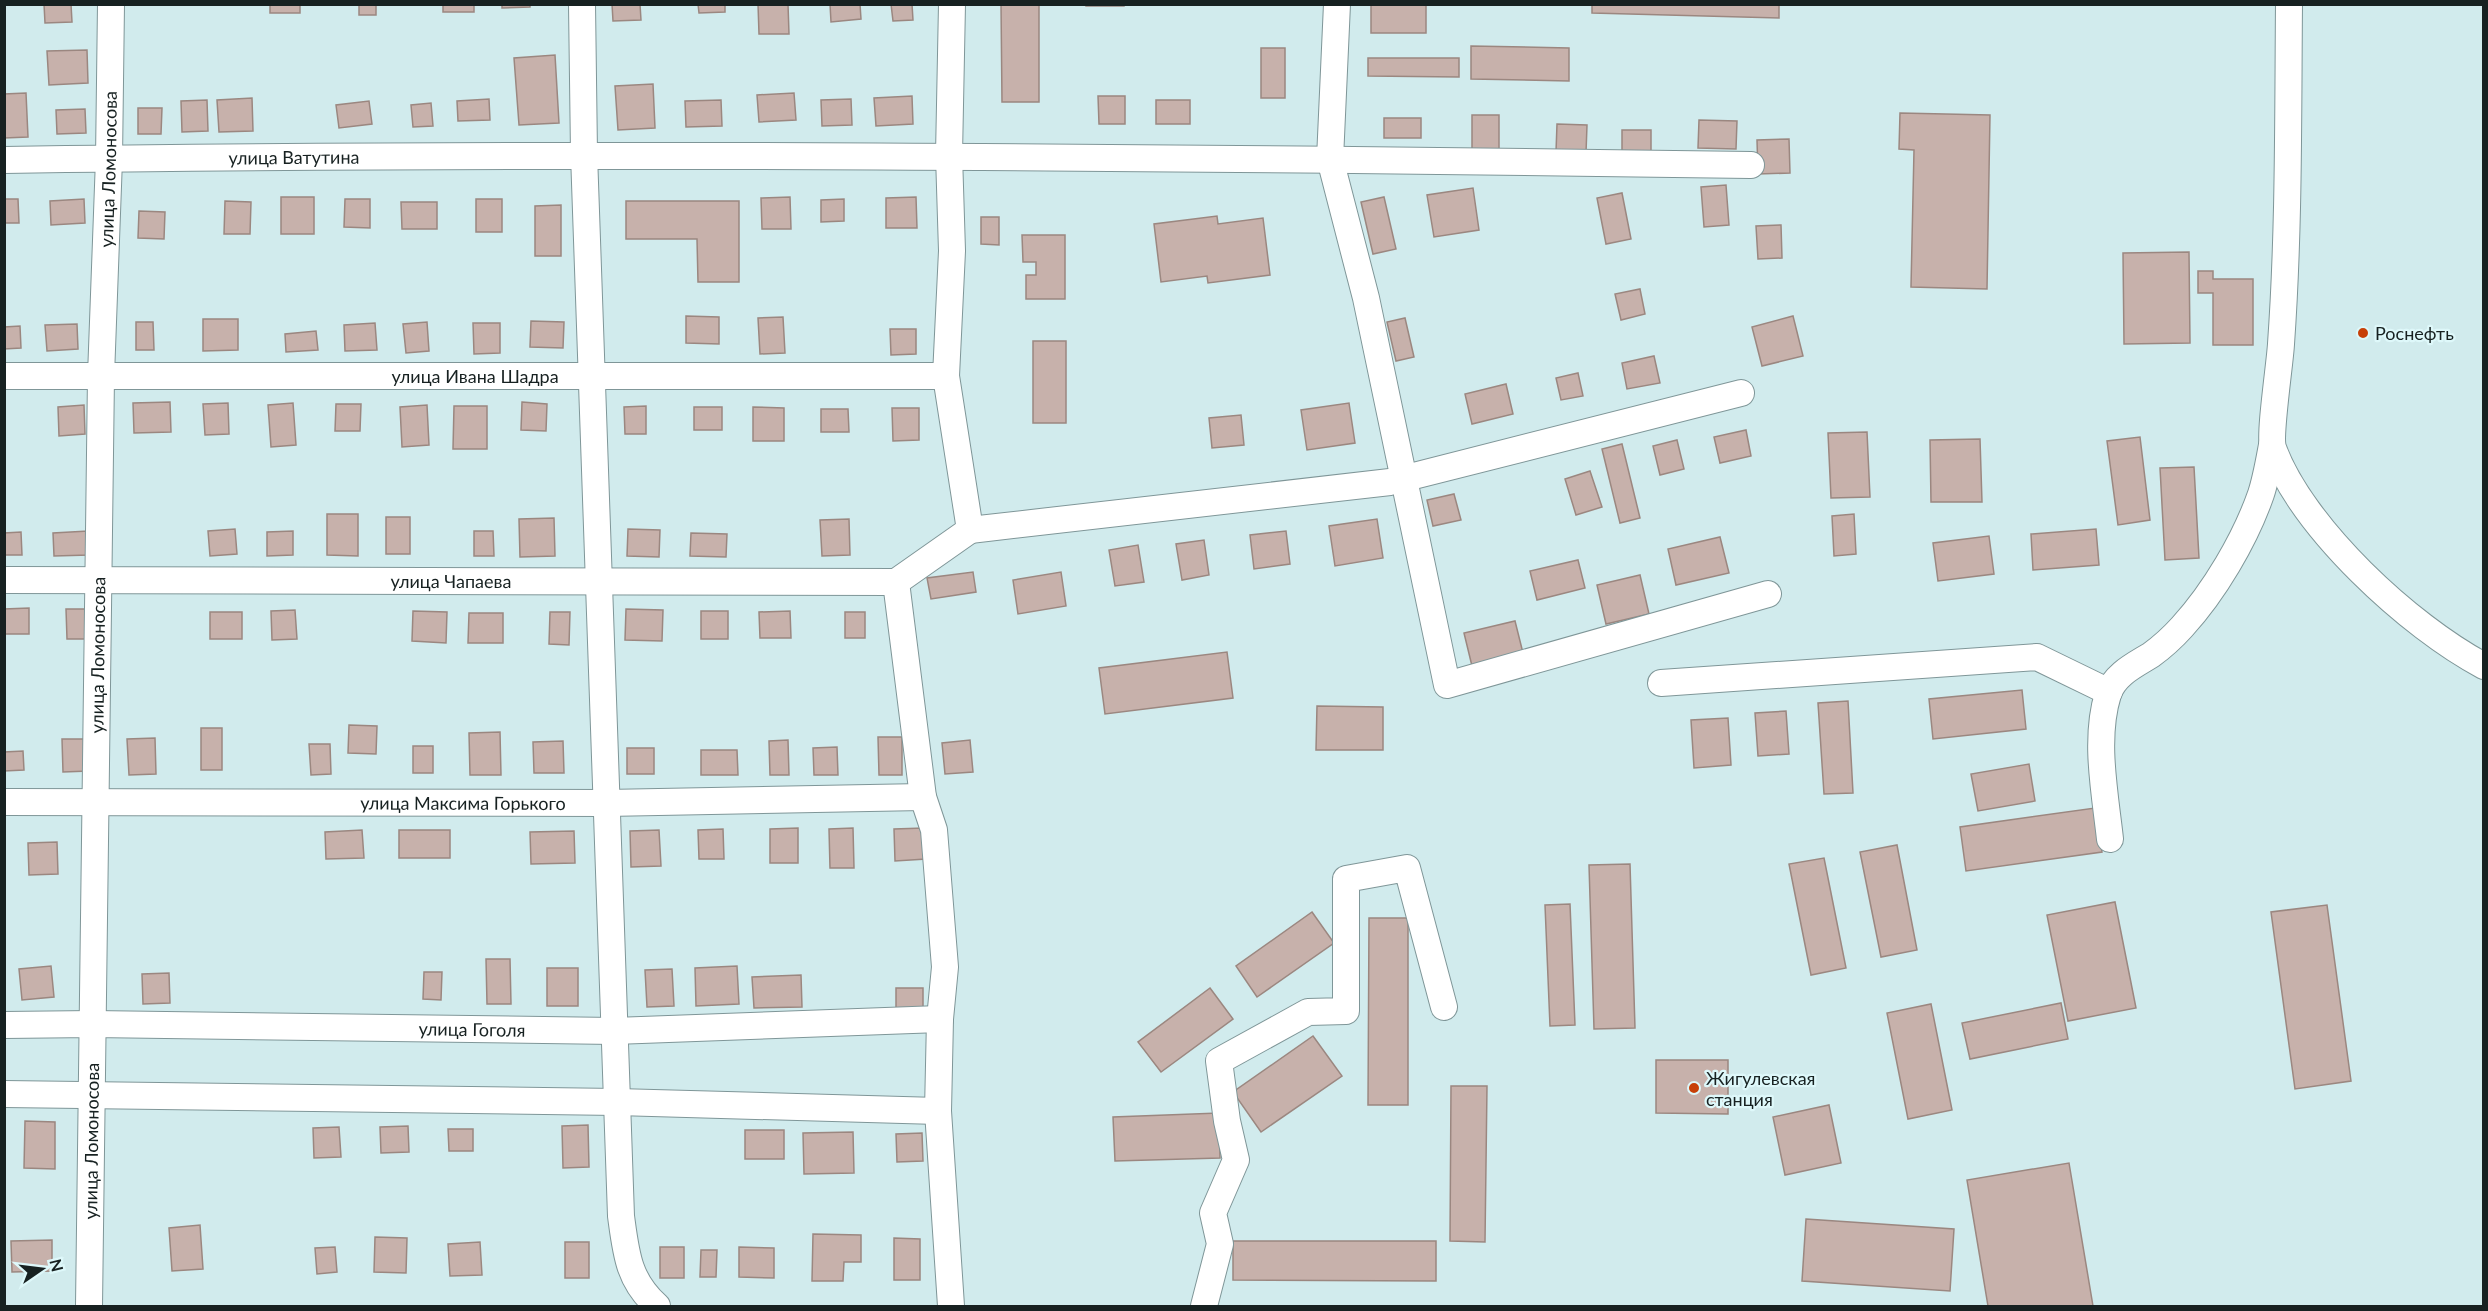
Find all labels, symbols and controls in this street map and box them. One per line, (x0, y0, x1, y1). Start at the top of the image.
street label: улица Ломоносова (95, 91, 121, 248)
street label: улица Ватутина (228, 146, 360, 169)
place label: Роснефть (2375, 322, 2454, 344)
marker: Роснефть (2356, 326, 2370, 340)
street label: улица Ивана Шадра (391, 365, 559, 387)
street label: улица Чапаева (391, 570, 511, 592)
street label: улица Ломоносова (85, 577, 109, 734)
street label: улица Максима Горького (360, 792, 566, 814)
street label: улица Гоголя (418, 1017, 526, 1041)
street label: улица Ломоносова (79, 1063, 103, 1219)
place label: Жигулевская станция (1706, 1067, 1815, 1110)
marker: Жигулевская станция (1687, 1081, 1701, 1095)
north arrow (12, 1239, 72, 1299)
text: N (46, 1257, 68, 1274)

